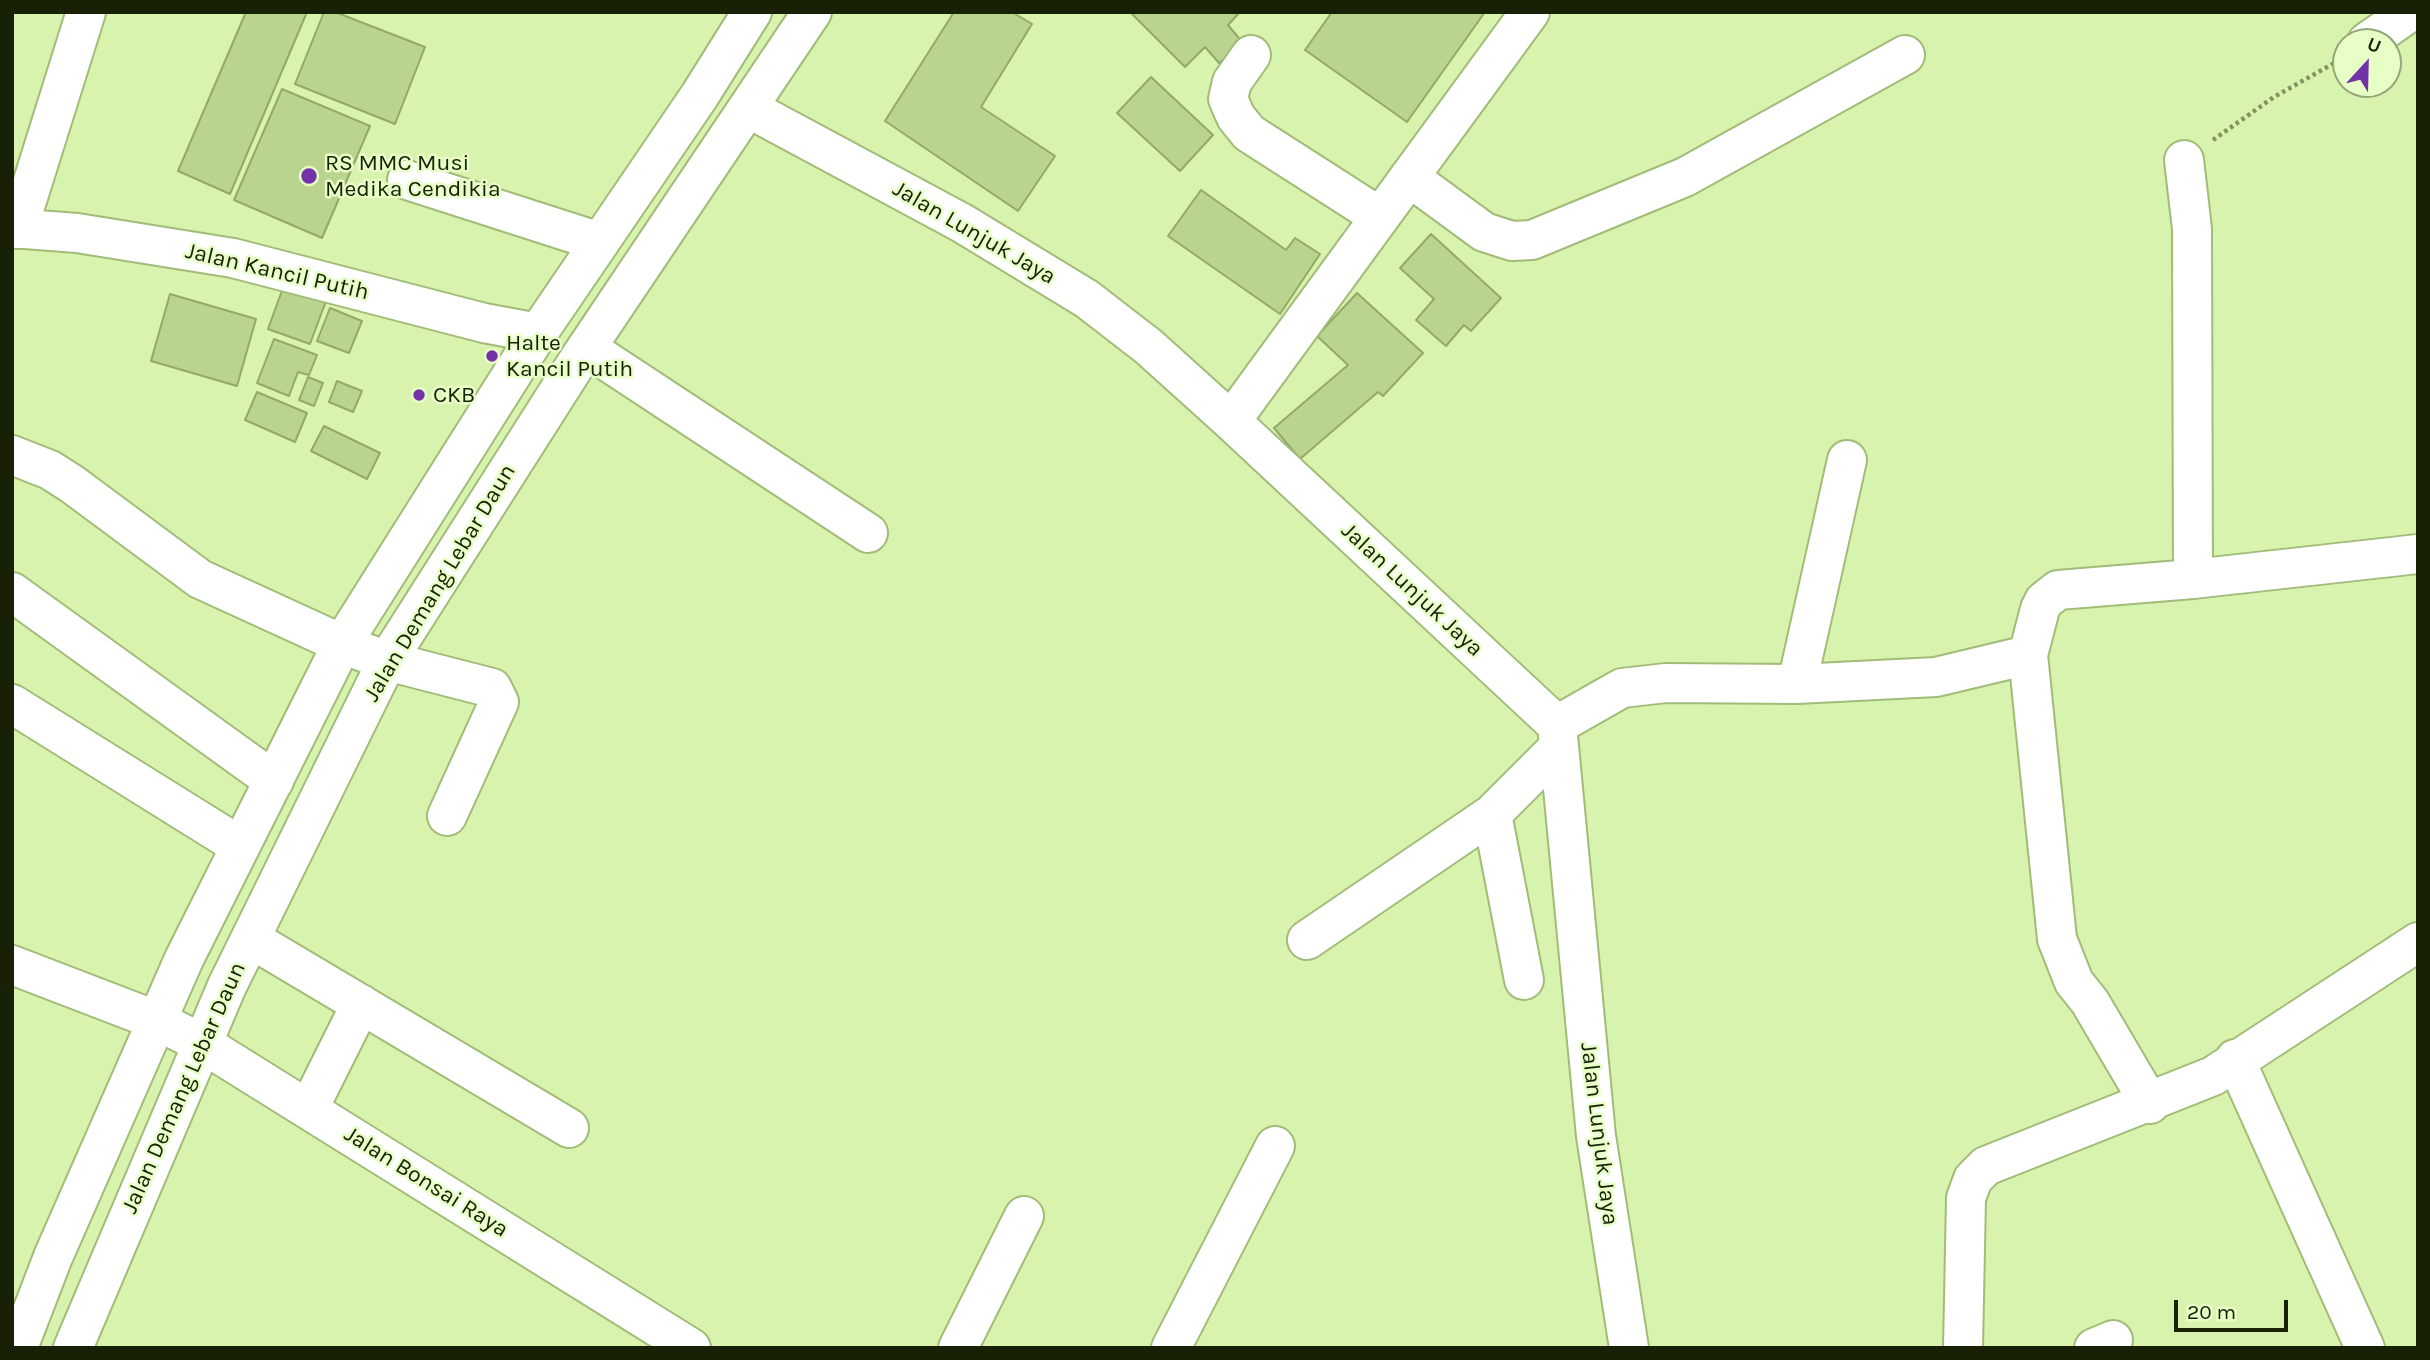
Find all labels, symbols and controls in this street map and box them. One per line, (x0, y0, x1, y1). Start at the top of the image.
north arrow (2332, 28, 2402, 98)
text: U (2364, 33, 2384, 58)
place label: RS MMC Musi Medika Cendikia (325, 149, 501, 203)
marker: RS MMC Musi Medika Cendikia (299, 166, 319, 186)
street label: Jalan Lunjuk Jaya (888, 175, 1060, 291)
street label: Jalan Kancil Putih (183, 237, 371, 307)
place label: Halte Kancil Putih (506, 329, 633, 383)
marker: Halte Kancil Putih (484, 348, 500, 364)
place label: CKB (433, 381, 475, 409)
marker: CKB (411, 387, 427, 403)
street label: Jalan Demang Lebar Daun (358, 459, 522, 707)
street label: Jalan Lunjuk Jaya (1335, 517, 1489, 663)
street label: Jalan Demang Lebar Daun (116, 958, 252, 1218)
street label: Jalan Lunjuk Jaya (1574, 1041, 1624, 1227)
street label: Jalan Bonsai Raya (339, 1120, 513, 1244)
scale bar (2178, 1286, 2292, 1330)
text: 20 m (2187, 1300, 2236, 1324)

